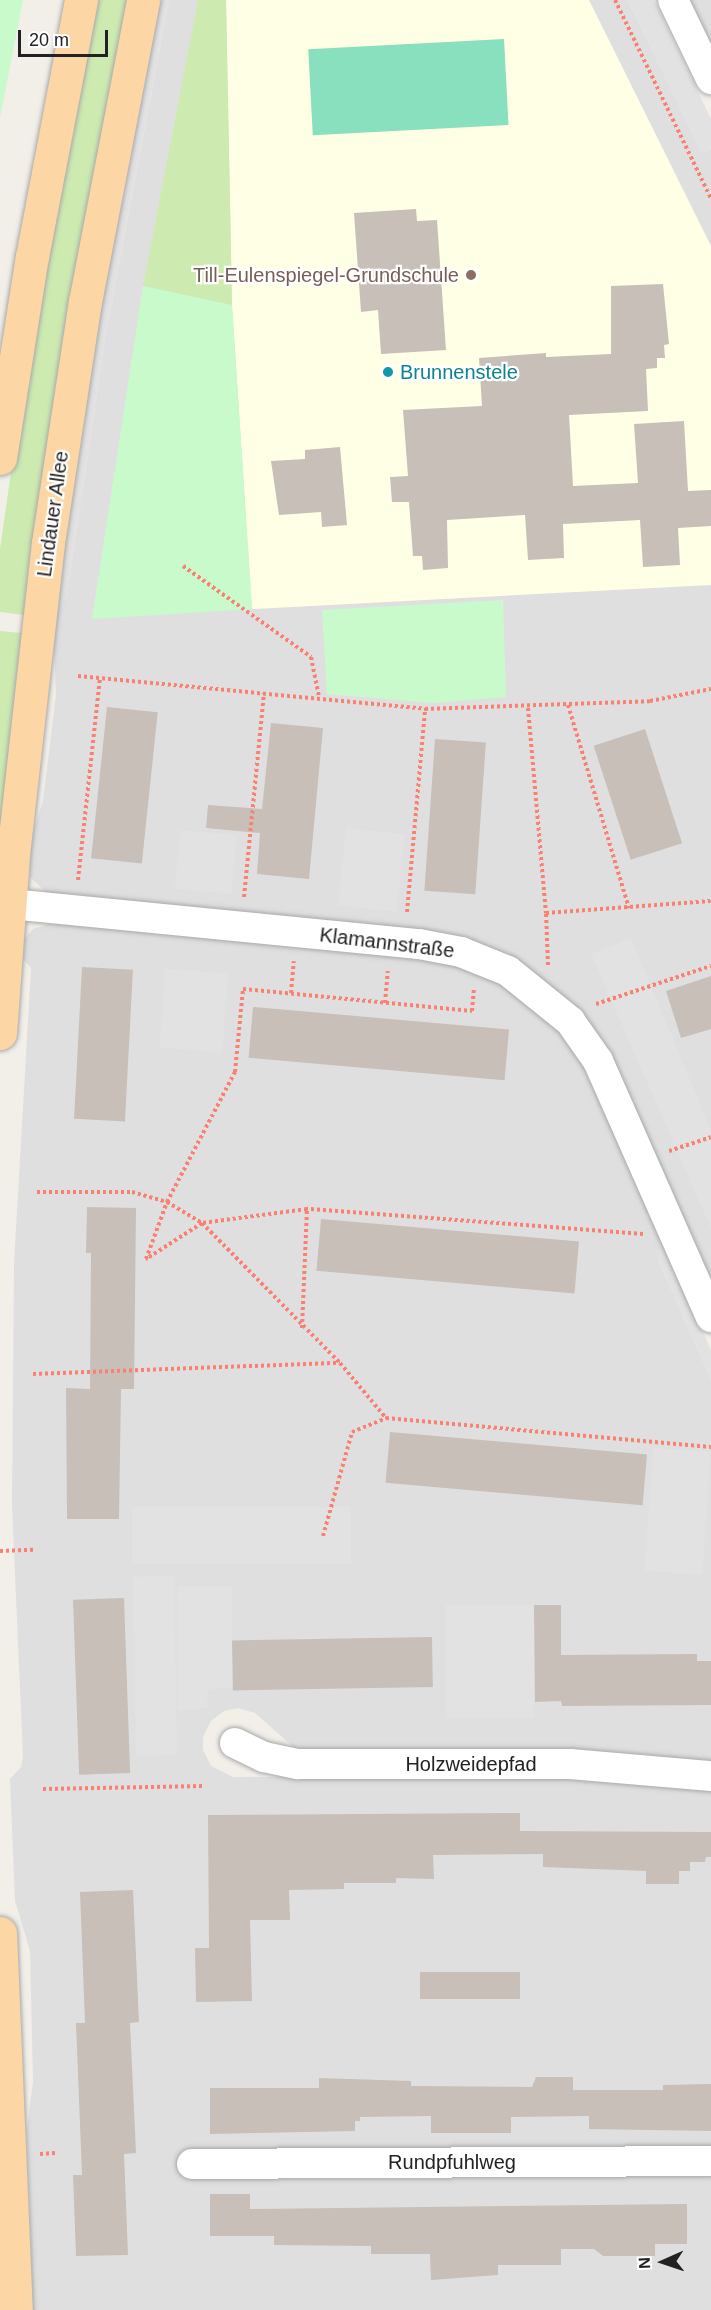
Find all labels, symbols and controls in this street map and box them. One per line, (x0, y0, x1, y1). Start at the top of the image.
scale bar (21, 18, 111, 56)
text: 20 m (29, 30, 69, 50)
place label: Till-Eulenspiegel-Grundschule (193, 263, 459, 287)
marker: Till-Eulenspiegel-Grundschule (464, 268, 478, 282)
place label: Brunnenstele (400, 360, 518, 384)
marker: Brunnenstele (381, 365, 395, 379)
street label: Lindauer Allee (32, 449, 74, 579)
street label: Klamannstraße (318, 923, 456, 963)
street label: Holzweidepfad (405, 1752, 537, 1776)
street label: Rundpfuhlweg (388, 2150, 516, 2174)
north arrow (633, 2232, 693, 2292)
text: N (636, 2257, 653, 2269)

